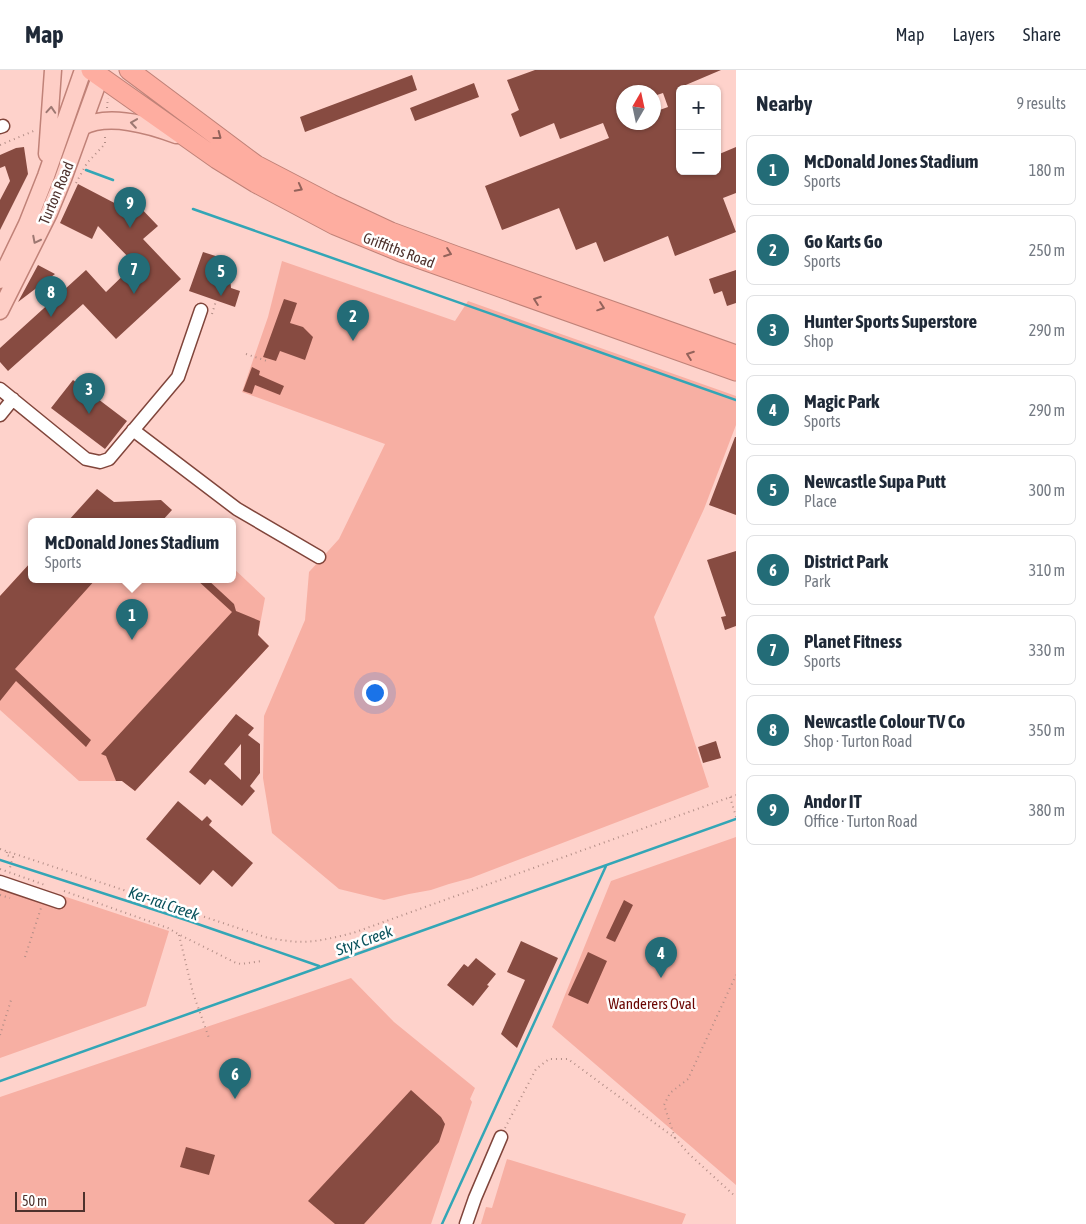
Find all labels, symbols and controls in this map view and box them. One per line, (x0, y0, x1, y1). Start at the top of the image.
text: Map (25, 21, 64, 48)
text: Map (895, 24, 924, 45)
text: Layers (952, 24, 995, 45)
text: Share (1023, 24, 1061, 45)
north arrow (616, 85, 661, 130)
map controls (676, 85, 721, 175)
button: + (676, 85, 721, 130)
text: Nearby (756, 91, 812, 115)
text: 9 results (1016, 94, 1066, 112)
one-way arrow (45, 106, 56, 114)
one-way arrow (130, 118, 138, 129)
one-way arrow (212, 130, 222, 139)
button: − (676, 130, 721, 175)
text: McDonald Jones Stadium (804, 150, 979, 172)
street label: Turton Road (35, 159, 77, 227)
text: 1 (769, 161, 777, 179)
text: 180 m (1029, 161, 1065, 179)
text: Sports (804, 172, 841, 190)
one-way arrow (294, 182, 303, 192)
pin: 9 (114, 187, 146, 228)
street label: Griffiths Road (361, 229, 437, 271)
text: Go Karts Go (804, 230, 883, 252)
one-way arrow (32, 235, 42, 244)
text: 2 (769, 241, 777, 259)
text: 250 m (1029, 241, 1065, 259)
one-way arrow (443, 247, 452, 257)
text: Sports (804, 252, 841, 270)
pin: 7 (118, 253, 150, 294)
pin: 5 (205, 255, 237, 296)
pin: 8 (35, 276, 67, 317)
one-way arrow (533, 296, 542, 306)
pin: 2 (337, 300, 369, 341)
one-way arrow (597, 301, 605, 311)
text: Hunter Sports Superstore (804, 310, 977, 332)
text: 3 (769, 321, 777, 339)
text: 290 m (1029, 321, 1065, 339)
text: Shop (804, 332, 834, 350)
one-way arrow (686, 351, 695, 361)
pin: 3 (73, 373, 105, 414)
text: Magic Park (804, 390, 879, 412)
text: 4 (769, 401, 777, 419)
text: 290 m (1029, 401, 1065, 419)
text: Sports (804, 412, 841, 430)
text: Newcastle Supa Putt (804, 470, 946, 492)
text: 5 (769, 481, 777, 499)
text: 300 m (1029, 481, 1065, 499)
text: Place (804, 492, 837, 510)
popup (28, 518, 236, 583)
text: McDonald Jones Stadium (45, 531, 219, 553)
text: District Park (804, 550, 888, 572)
text: Sports (45, 553, 81, 571)
text: 6 (769, 561, 777, 579)
text: 310 m (1029, 561, 1065, 579)
text: Park (804, 572, 831, 590)
pin: 1 (116, 599, 148, 640)
text: Planet Fitness (804, 630, 902, 652)
text: 7 (769, 641, 777, 659)
text: 330 m (1029, 641, 1065, 659)
text: Sports (804, 652, 841, 670)
your location (362, 680, 388, 706)
text: Newcastle Colour TV Co (804, 710, 965, 732)
text: 8 (769, 721, 777, 739)
text: 350 m (1029, 721, 1065, 739)
text: Shop · Turton Road (804, 732, 912, 750)
text: Andor IT (804, 790, 862, 812)
text: 9 (769, 801, 777, 819)
text: 380 m (1029, 801, 1065, 819)
text: Office · Turton Road (804, 812, 918, 830)
water label: Ker-rai Creek (126, 882, 203, 924)
water label: Styx Creek (332, 921, 396, 960)
pin: 4 (645, 937, 677, 978)
park label: Wanderers Oval (608, 995, 696, 1012)
pin: 6 (219, 1058, 251, 1099)
scale bar (15, 1189, 85, 1212)
text: 50 m (22, 1193, 47, 1209)

